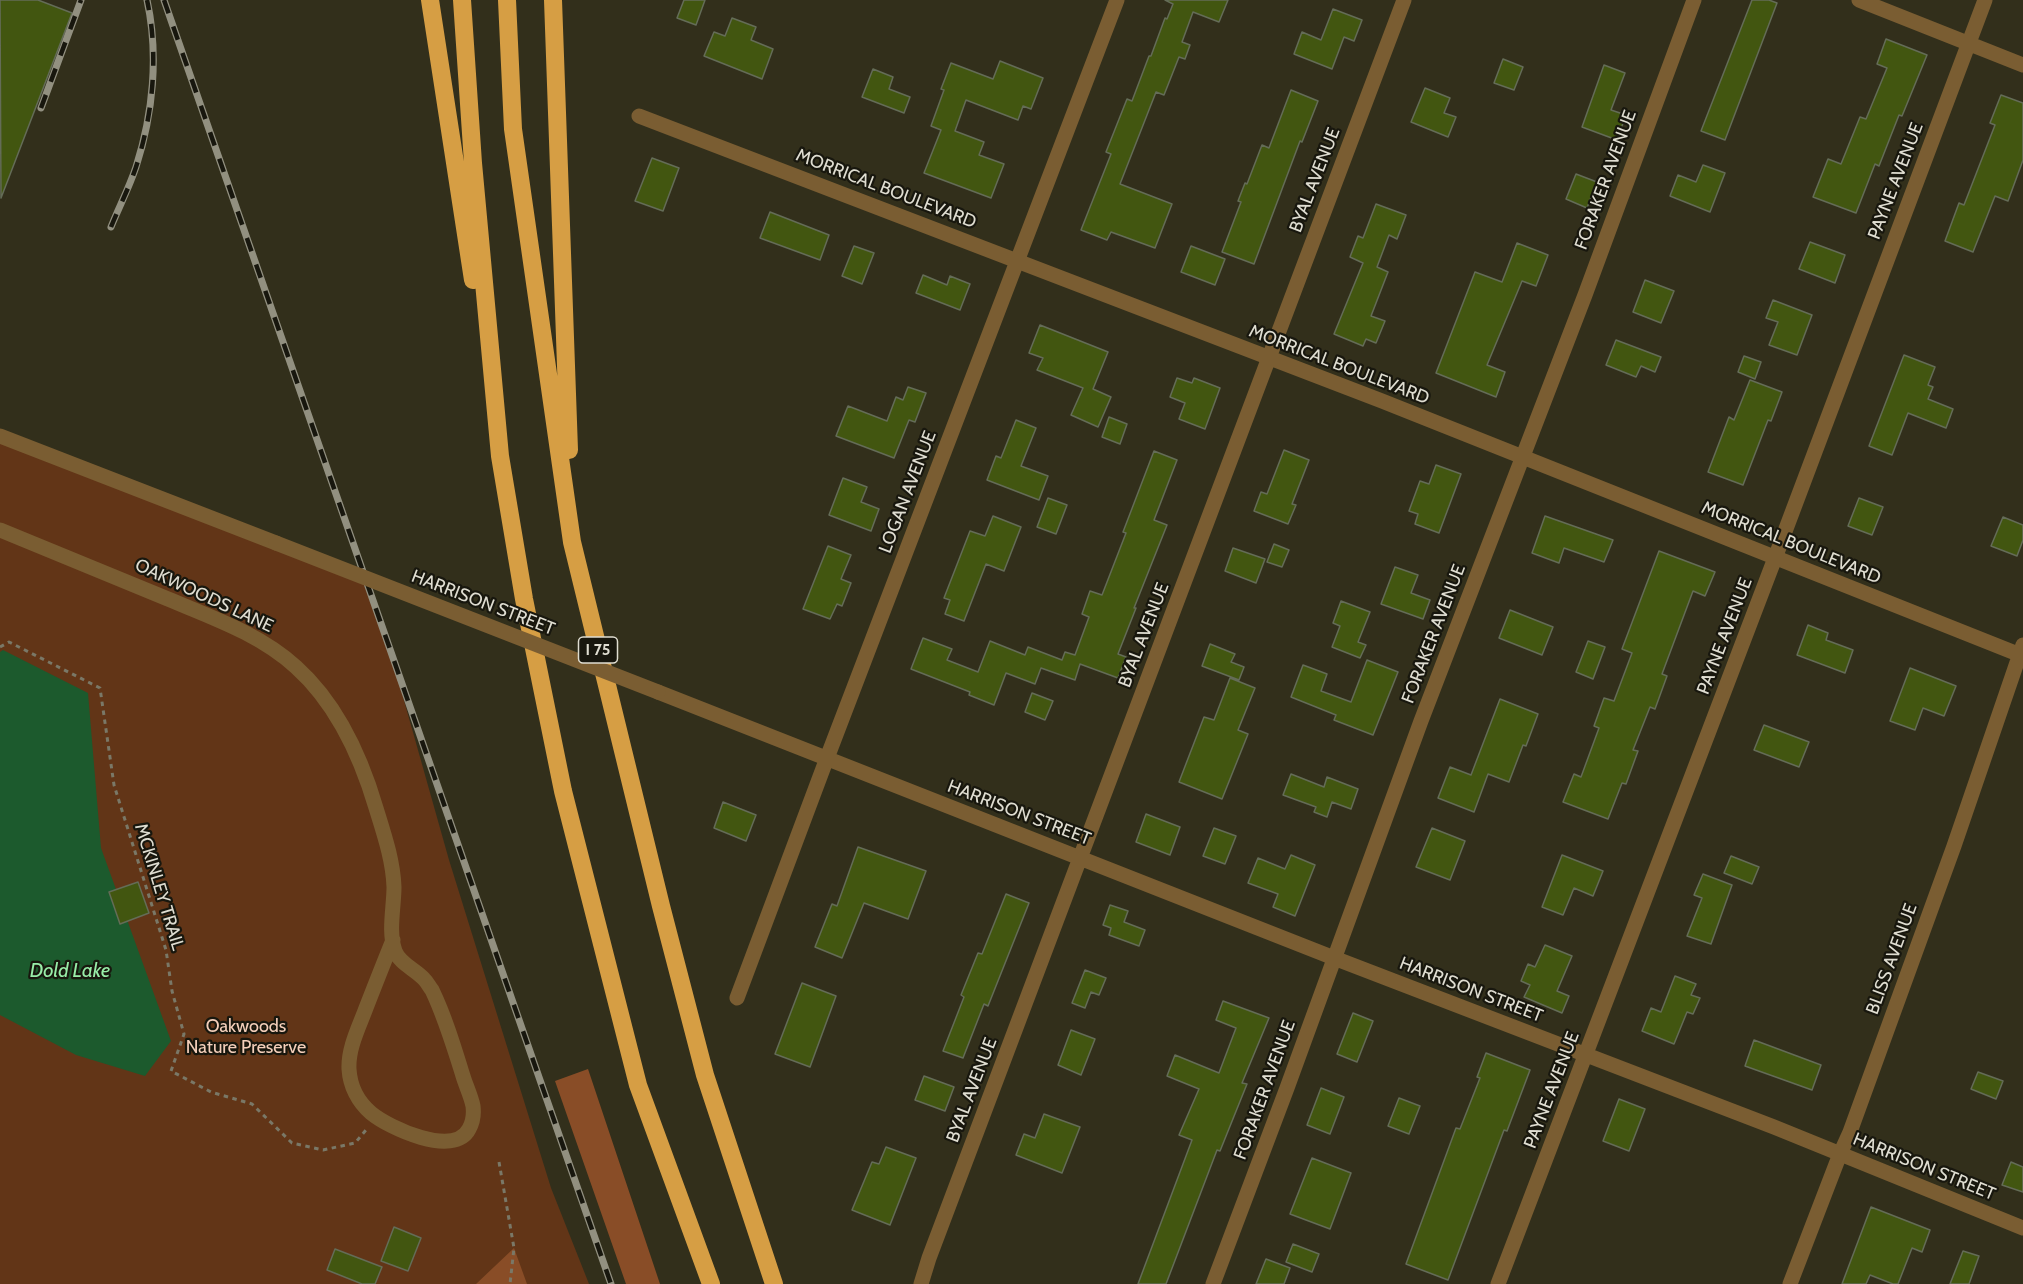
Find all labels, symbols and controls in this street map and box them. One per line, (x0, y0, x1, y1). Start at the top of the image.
street label: FORAKER AVENUE (1571, 107, 1641, 253)
street label: PAYNE AVENUE (1864, 120, 1928, 242)
street label: BYAL AVENUE (1285, 125, 1345, 235)
street label: MORRICAL BOULEVARD (793, 145, 979, 233)
street label: MORRICAL BOULEVARD (1246, 321, 1432, 409)
street label: LOGAN AVENUE (875, 428, 941, 556)
street label: MORRICAL BOULEVARD (1698, 497, 1884, 589)
street label: OAKWOODS LANE (131, 555, 277, 637)
street label: FORAKER AVENUE (1398, 562, 1470, 706)
street label: HARRISON STREET (408, 566, 558, 640)
street label: PAYNE AVENUE (1693, 575, 1757, 697)
street label: BYAL AVENUE (1114, 580, 1174, 690)
road number: I 75 (578, 637, 618, 663)
street label: HARRISON STREET (944, 776, 1094, 850)
street label: MCKINLEY TRAIL (129, 821, 189, 953)
street label: BLISS AVENUE (1862, 901, 1922, 1017)
street label: HARRISON STREET (1396, 953, 1546, 1027)
water label: Dold Lake (30, 959, 110, 983)
park label: Oakwoods Nature Preserve (186, 1016, 306, 1058)
street label: FORAKER AVENUE (1230, 1017, 1300, 1163)
street label: PAYNE AVENUE (1520, 1029, 1584, 1151)
street label: BYAL AVENUE (942, 1035, 1002, 1145)
street label: HARRISON STREET (1850, 1129, 1998, 1205)

